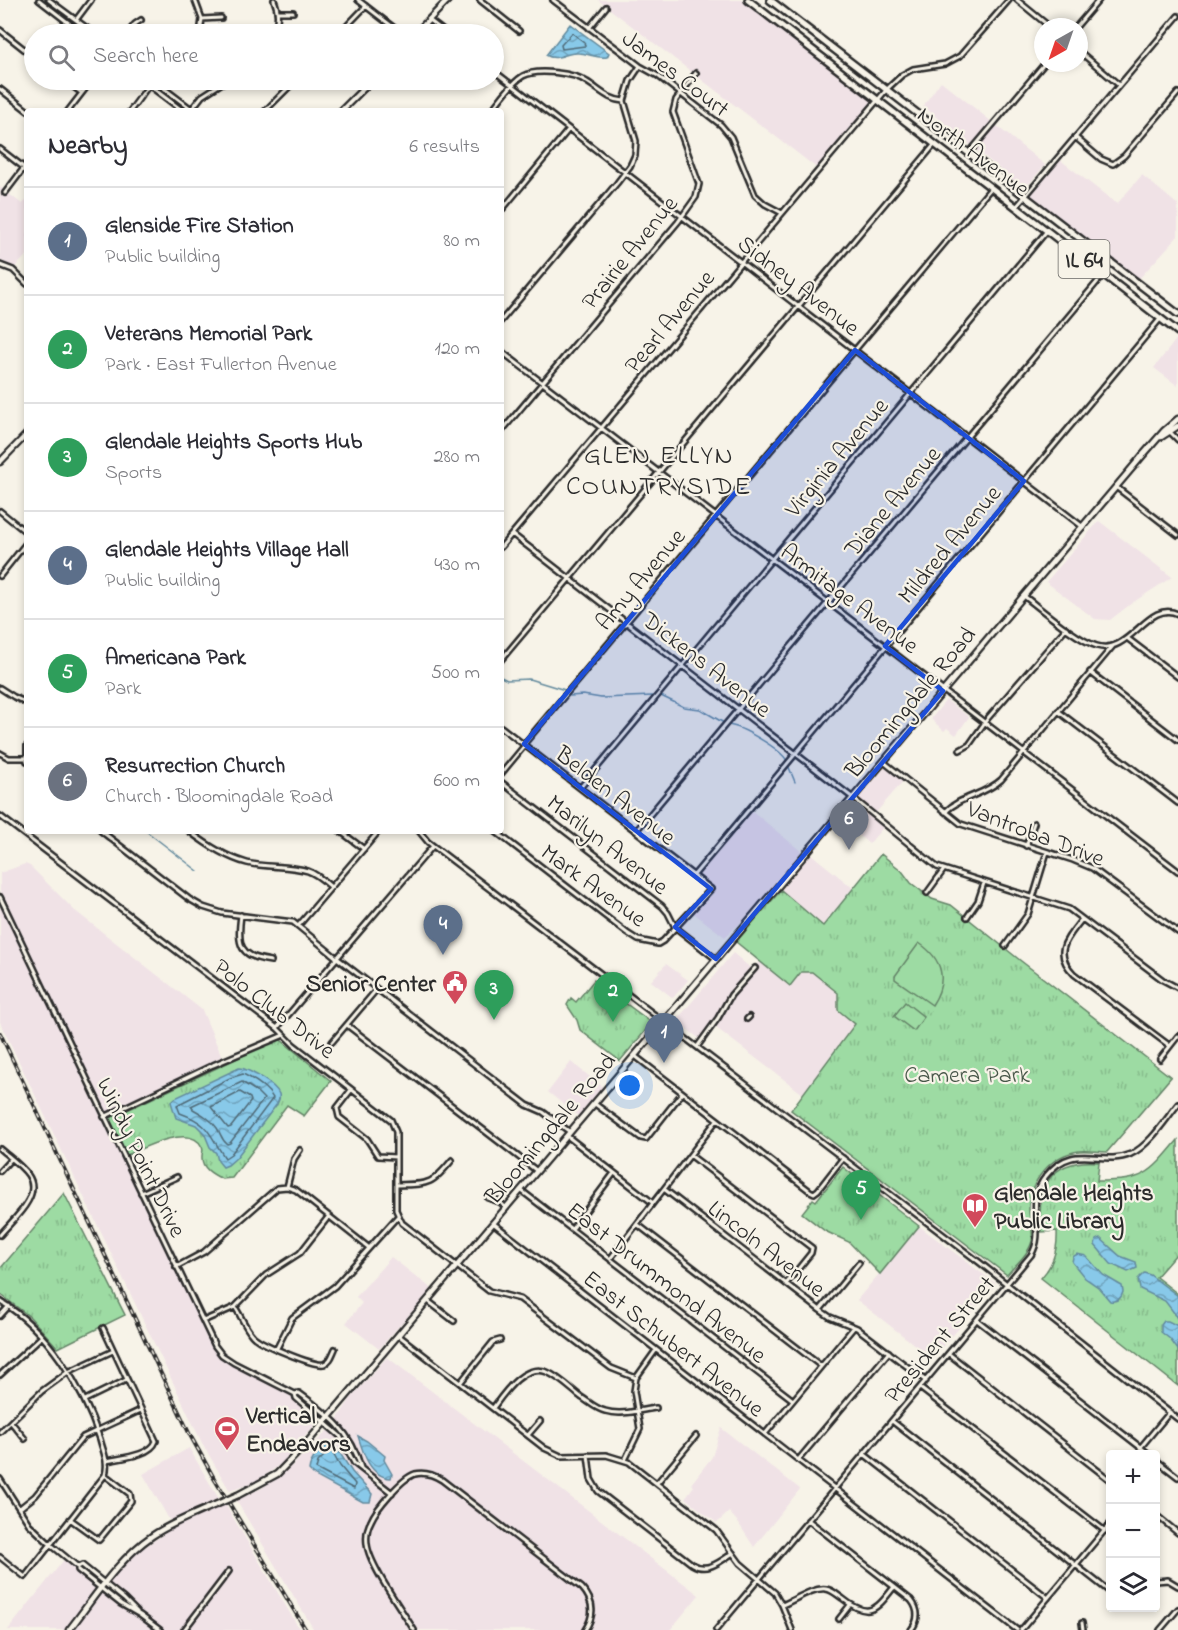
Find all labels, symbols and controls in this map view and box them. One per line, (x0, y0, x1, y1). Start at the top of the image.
north arrow (1034, 18, 1088, 72)
street label: James Court (613, 23, 736, 127)
search box (24, 24, 504, 90)
icon: search (45, 41, 78, 74)
text: Search here (93, 41, 198, 73)
street label: North Avenue (909, 99, 1036, 207)
text: Nearby (48, 128, 127, 166)
text: 6 results (409, 133, 480, 162)
street label: Prairie Avenue (574, 189, 688, 318)
text: Glenside Fire Station (105, 211, 294, 243)
text: 1 (64, 227, 71, 256)
text: 80 m (443, 227, 480, 256)
street label: Sidney Avenue (728, 228, 866, 347)
road number: IL 64 (1058, 240, 1110, 278)
text: Public building (105, 243, 220, 272)
street label: Pearl Avenue (617, 263, 725, 382)
text: Veterans Memorial Park (105, 319, 312, 351)
text: 2 (63, 335, 72, 364)
text: 120 m (435, 335, 480, 364)
text: Park · East Fullerton Avenue (105, 351, 337, 380)
street label: Virginia Avenue (777, 391, 898, 527)
text: Glendale Heights Sports Hub (105, 427, 362, 459)
district label: GLEN ELLYN COUNTRYSIDE (566, 437, 752, 507)
street label: Diane Avenue (836, 439, 951, 566)
text: 3 (63, 443, 72, 472)
text: 280 m (433, 443, 480, 472)
text: Sports (105, 459, 162, 488)
street label: Mildred Avenue (891, 478, 1011, 613)
street label: Amy Avenue (588, 521, 696, 640)
text: Glendale Heights Village Hall (105, 535, 349, 567)
street label: Armitage Avenue (772, 536, 925, 664)
text: 4 (63, 551, 72, 580)
text: 430 m (434, 551, 480, 580)
text: Public building (105, 567, 220, 596)
street label: Dickens Avenue (633, 604, 778, 728)
street label: Bloomingdale Road (837, 620, 986, 788)
text: Americana Park (105, 643, 246, 675)
text: 5 (62, 659, 73, 688)
text: 500 m (431, 659, 480, 688)
text: Park (105, 675, 141, 704)
street label: Belden Avenue (546, 738, 682, 855)
text: Resurrection Church (105, 751, 285, 783)
text: 6 (63, 767, 72, 796)
text: 600 m (433, 767, 480, 796)
text: Church · Bloomingdale Road (105, 783, 333, 812)
street label: Marilyn Avenue (537, 787, 675, 906)
street label: Vantroba Drive (960, 793, 1109, 878)
pin: 6 (830, 800, 868, 850)
street label: Mark Avenue (532, 837, 653, 938)
pin: 4 (424, 906, 462, 955)
street label: Polo Club Drive (205, 951, 342, 1069)
place label: Senior Center (306, 968, 437, 1003)
public building icon: Senior Center (440, 968, 470, 1006)
pin: 3 (474, 970, 514, 1020)
pin: 2 (594, 972, 632, 1022)
pin: 1 (644, 1014, 684, 1063)
street label: Bloomingdale Road (477, 1046, 626, 1214)
park label: Camera Park (904, 1059, 1030, 1094)
your location (615, 1071, 644, 1100)
street label: Windy Point Drive (85, 1072, 194, 1245)
pin: 5 (842, 1170, 880, 1220)
place label: Glendale Heights Public Library (994, 1177, 1153, 1241)
library icon: Glendale Heights Public Library (960, 1191, 990, 1229)
street label: Lincoln Avenue (699, 1193, 832, 1307)
street label: East Drummond Avenue (558, 1195, 773, 1373)
street label: East Schubert Avenue (574, 1263, 771, 1427)
street label: President Street (877, 1269, 1005, 1412)
place label: Vertical Endeavors (245, 1400, 351, 1463)
sports icon: Vertical Endeavors (212, 1414, 242, 1452)
map controls (1106, 1450, 1160, 1612)
button: + (1106, 1450, 1160, 1504)
button: − (1106, 1504, 1160, 1558)
button: layers (1106, 1558, 1160, 1612)

